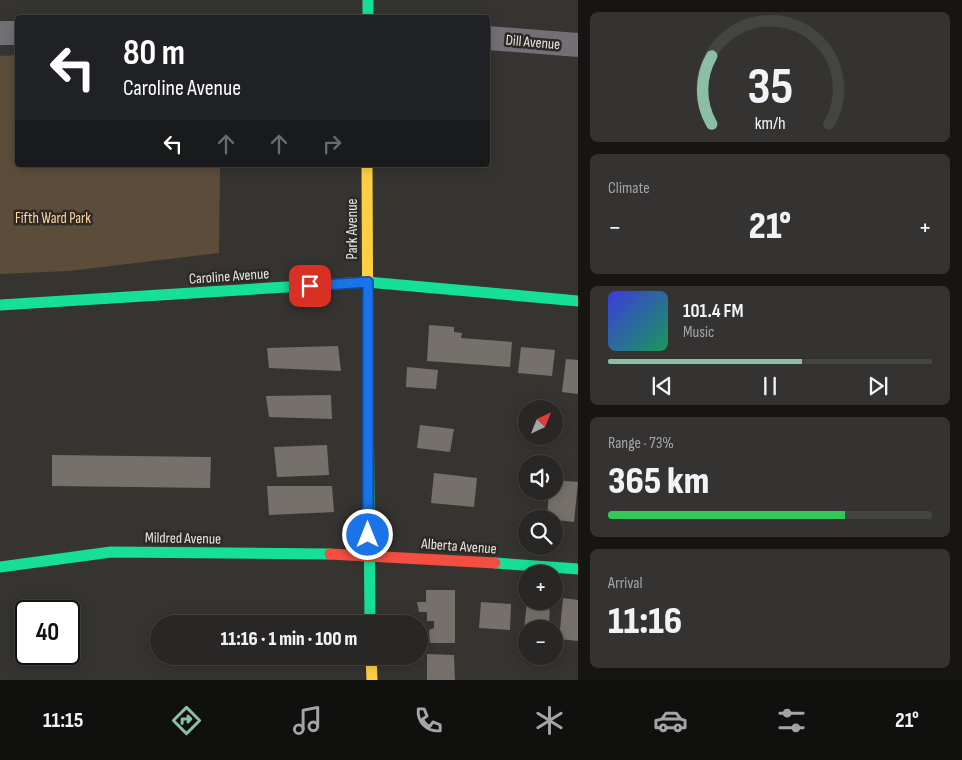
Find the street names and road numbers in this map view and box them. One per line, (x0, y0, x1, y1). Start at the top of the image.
street label: Dill Avenue (505, 31, 561, 54)
street label: Park Avenue (343, 198, 362, 260)
street label: Caroline Avenue (188, 264, 270, 289)
street label: Mildred Avenue (145, 528, 221, 549)
street label: Alberta Avenue (420, 534, 497, 559)

